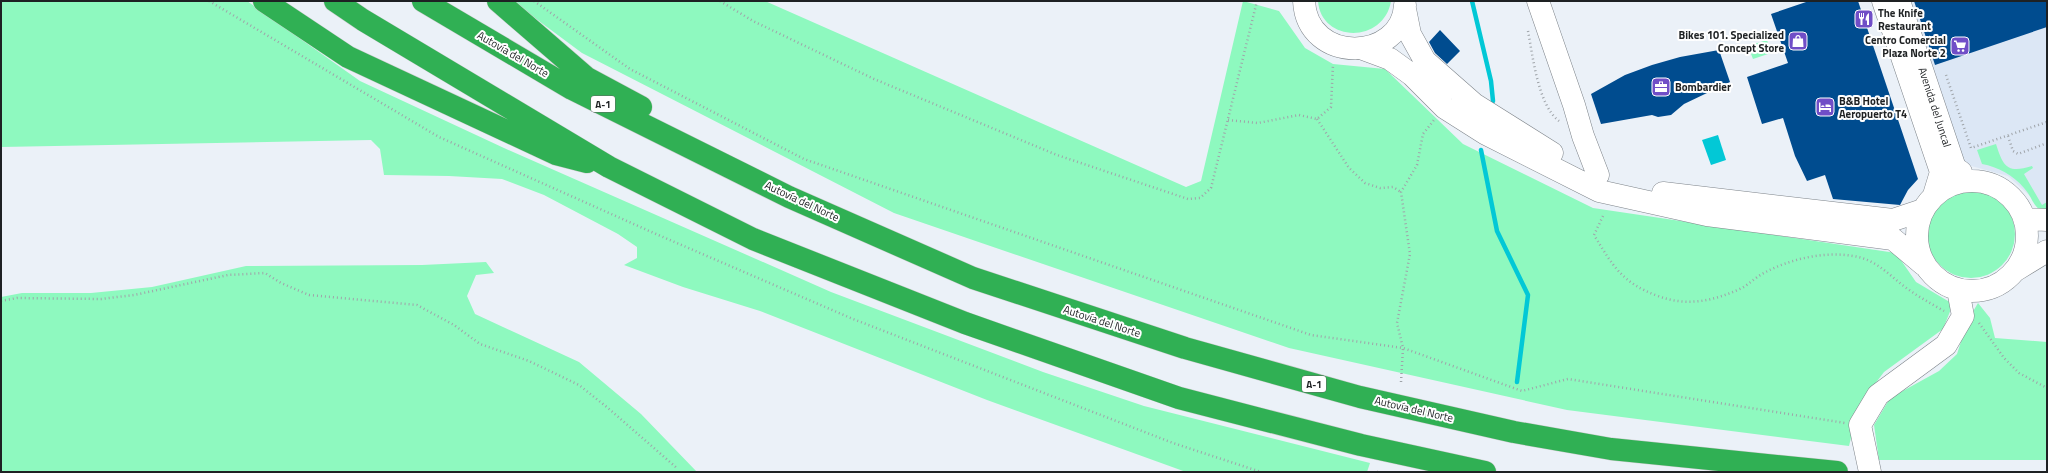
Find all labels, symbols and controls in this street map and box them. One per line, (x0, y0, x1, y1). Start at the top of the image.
place label: The Knife Restaurant (1878, 5, 1931, 34)
restaurant icon: The Knife Restaurant (1853, 8, 1875, 30)
street label: Autovía del Norte (474, 27, 552, 81)
place label: Bikes 101. Specialized Concept Store (1679, 27, 1784, 56)
shop icon: Bikes 101. Specialized Concept Store (1787, 30, 1809, 52)
place label: Centro Comercial Plaza Norte 2 (1865, 32, 1946, 61)
supermarket icon: Centro Comercial Plaza Norte 2 (1949, 35, 1971, 57)
street label: Avenida del Juncal (1915, 65, 1955, 149)
office icon: Bombardier (1650, 76, 1672, 98)
place label: Bombardier (1675, 79, 1731, 95)
place label: B&B Hotel Aeropuerto T4 (1839, 93, 1907, 122)
road number: A-1 (591, 96, 615, 112)
hotel icon: B&B Hotel Aeropuerto T4 (1814, 96, 1836, 118)
street label: Autovía del Norte (762, 177, 842, 225)
street label: Autovía del Norte (1061, 301, 1143, 341)
road number: A-1 (1302, 376, 1326, 392)
street label: Autovía del Norte (1373, 392, 1455, 426)

